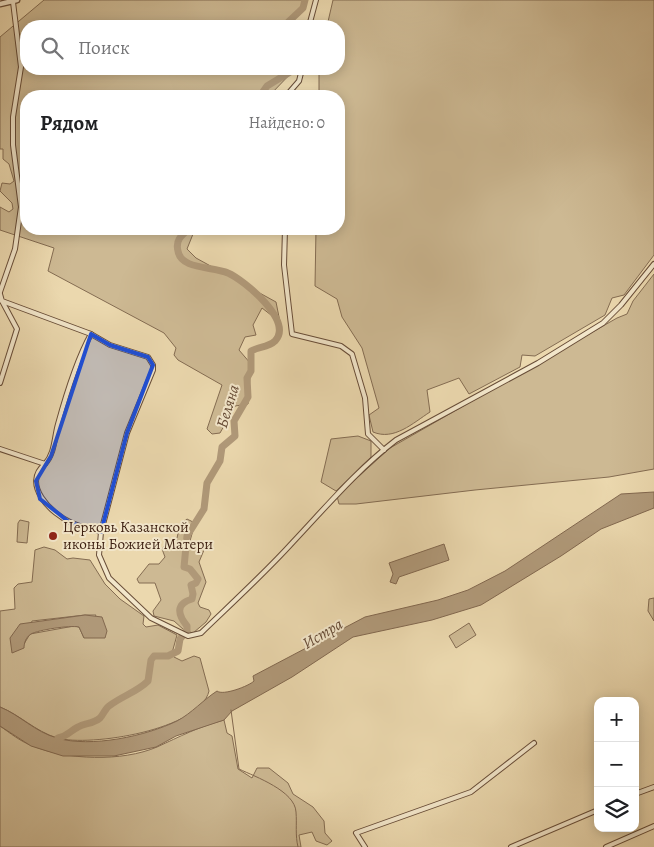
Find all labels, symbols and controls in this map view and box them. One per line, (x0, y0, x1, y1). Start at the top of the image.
search box (20, 20, 345, 75)
icon: search (38, 34, 66, 62)
text: Поиск (78, 35, 130, 61)
text: Рядом (40, 109, 98, 137)
text: Найдено: 0 (248, 112, 325, 134)
water label: Беляна (211, 382, 245, 431)
place label: Церковь Казанской иконы Божией Матери (63, 517, 213, 554)
marker: Церковь Казанской иконы Божией Матери (47, 530, 59, 542)
water label: Истра (298, 613, 347, 655)
map controls (594, 697, 639, 832)
button: + (594, 697, 639, 742)
button: − (594, 742, 639, 787)
button: layers (594, 787, 639, 832)

